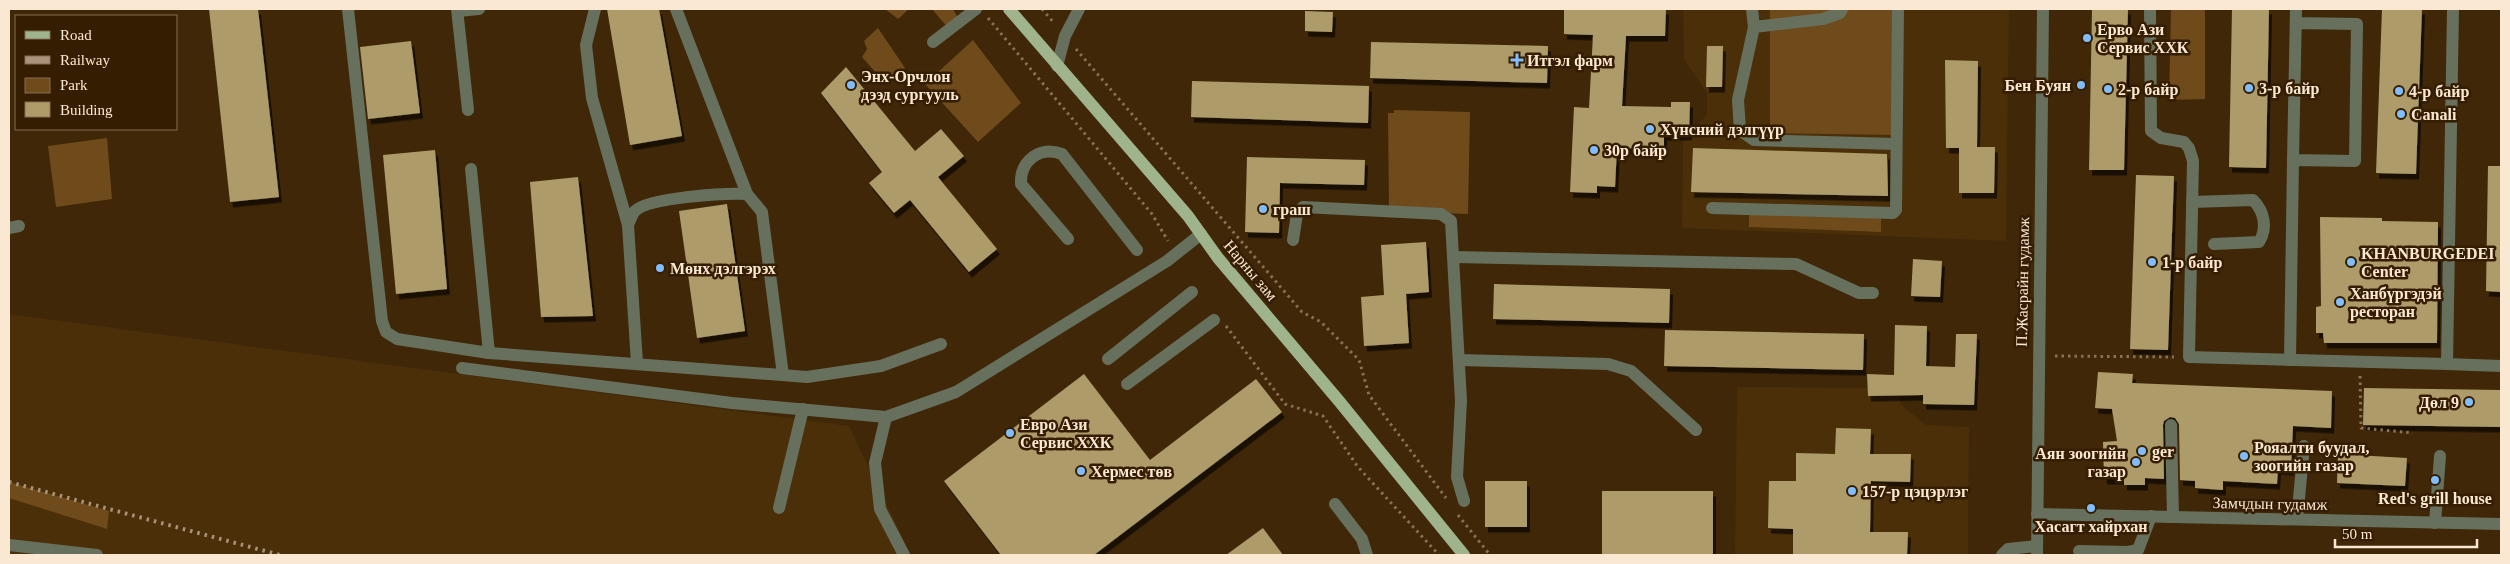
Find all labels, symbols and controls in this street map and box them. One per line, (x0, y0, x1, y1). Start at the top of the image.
legend (15, 15, 178, 130)
place label: Ерво Ази Сервис ХХК (2097, 21, 2189, 57)
text: Road (60, 27, 92, 43)
marker: Ерво Ази Сервис ХХК (2081, 32, 2093, 44)
text: Railway (60, 52, 110, 68)
place label: Итгэл фарм (1527, 52, 1613, 70)
marker: Итгэл фарм (1511, 54, 1523, 66)
place label: Энх-Орчлон дээд сургууль (861, 68, 959, 104)
text: Park (60, 77, 88, 93)
place label: Бен Буян (2004, 77, 2071, 95)
marker: Энх-Орчлон дээд сургууль (845, 79, 857, 91)
marker: Бен Буян (2075, 79, 2087, 91)
place label: 3-р байр (2259, 80, 2319, 98)
place label: 2-р байр (2118, 81, 2178, 99)
marker: 3-р байр (2243, 82, 2255, 94)
marker: 2-р байр (2102, 83, 2114, 95)
place label: 4-р байр (2409, 83, 2469, 101)
marker: 4-р байр (2393, 85, 2405, 97)
text: Building (60, 102, 113, 118)
place label: Canali (2411, 106, 2457, 123)
marker: Canali (2395, 108, 2407, 120)
place label: Хүнсний дэлгүүр (1660, 121, 1784, 139)
marker: Хүнсний дэлгүүр (1644, 123, 1656, 135)
place label: 30р байр (1604, 142, 1667, 160)
marker: 30р байр (1588, 144, 1600, 156)
place label: граш (1273, 201, 1311, 219)
marker: граш (1257, 203, 1269, 215)
street label: П.Жасрайн гудамж (2013, 216, 2033, 347)
street label: Нарны зам (1220, 237, 1281, 305)
place label: KHANBURGEDEI Center (2361, 245, 2494, 280)
place label: 1-р байр (2162, 254, 2222, 272)
marker: 1-р байр (2146, 256, 2158, 268)
marker: KHANBURGEDEI Center (2345, 256, 2357, 268)
place label: Мөнх дэлгэрэх (670, 260, 776, 278)
marker: Мөнх дэлгэрэх (654, 262, 666, 274)
place label: Ханбүргэдэй ресторан (2350, 285, 2442, 321)
marker: Ханбүргэдэй ресторан (2334, 296, 2346, 308)
place label: Дөл 9 (2419, 394, 2459, 412)
marker: Дөл 9 (2463, 396, 2475, 408)
place label: Евро Ази Сервис ХХК (1020, 416, 1112, 452)
marker: Евро Ази Сервис ХХК (1004, 427, 1016, 439)
place label: Рояалти буудал, зоогийн газар (2254, 439, 2370, 475)
place label: ger (2152, 443, 2174, 461)
place label: Аян зоогийн газар (2035, 445, 2126, 481)
marker: ger (2136, 445, 2148, 457)
marker: Рояалти буудал, зоогийн газар (2238, 450, 2250, 462)
marker: Аян зоогийн газар (2130, 456, 2142, 468)
place label: Хермес төв (1091, 463, 1172, 481)
marker: Хермес төв (1075, 465, 1087, 477)
marker: Red's grill house (2429, 474, 2441, 486)
place label: 157-р цэцэрлэг (1862, 483, 1968, 501)
marker: 157-р цэцэрлэг (1846, 485, 1858, 497)
place label: Red's grill house (2378, 490, 2492, 508)
street label: Замчдын гудамж (2212, 494, 2328, 514)
marker: Хасагт хайрхан (2085, 502, 2097, 514)
scale bar (2335, 516, 2478, 548)
place label: Хасагт хайрхан (2035, 518, 2147, 536)
text: 50 m (2342, 526, 2373, 542)

